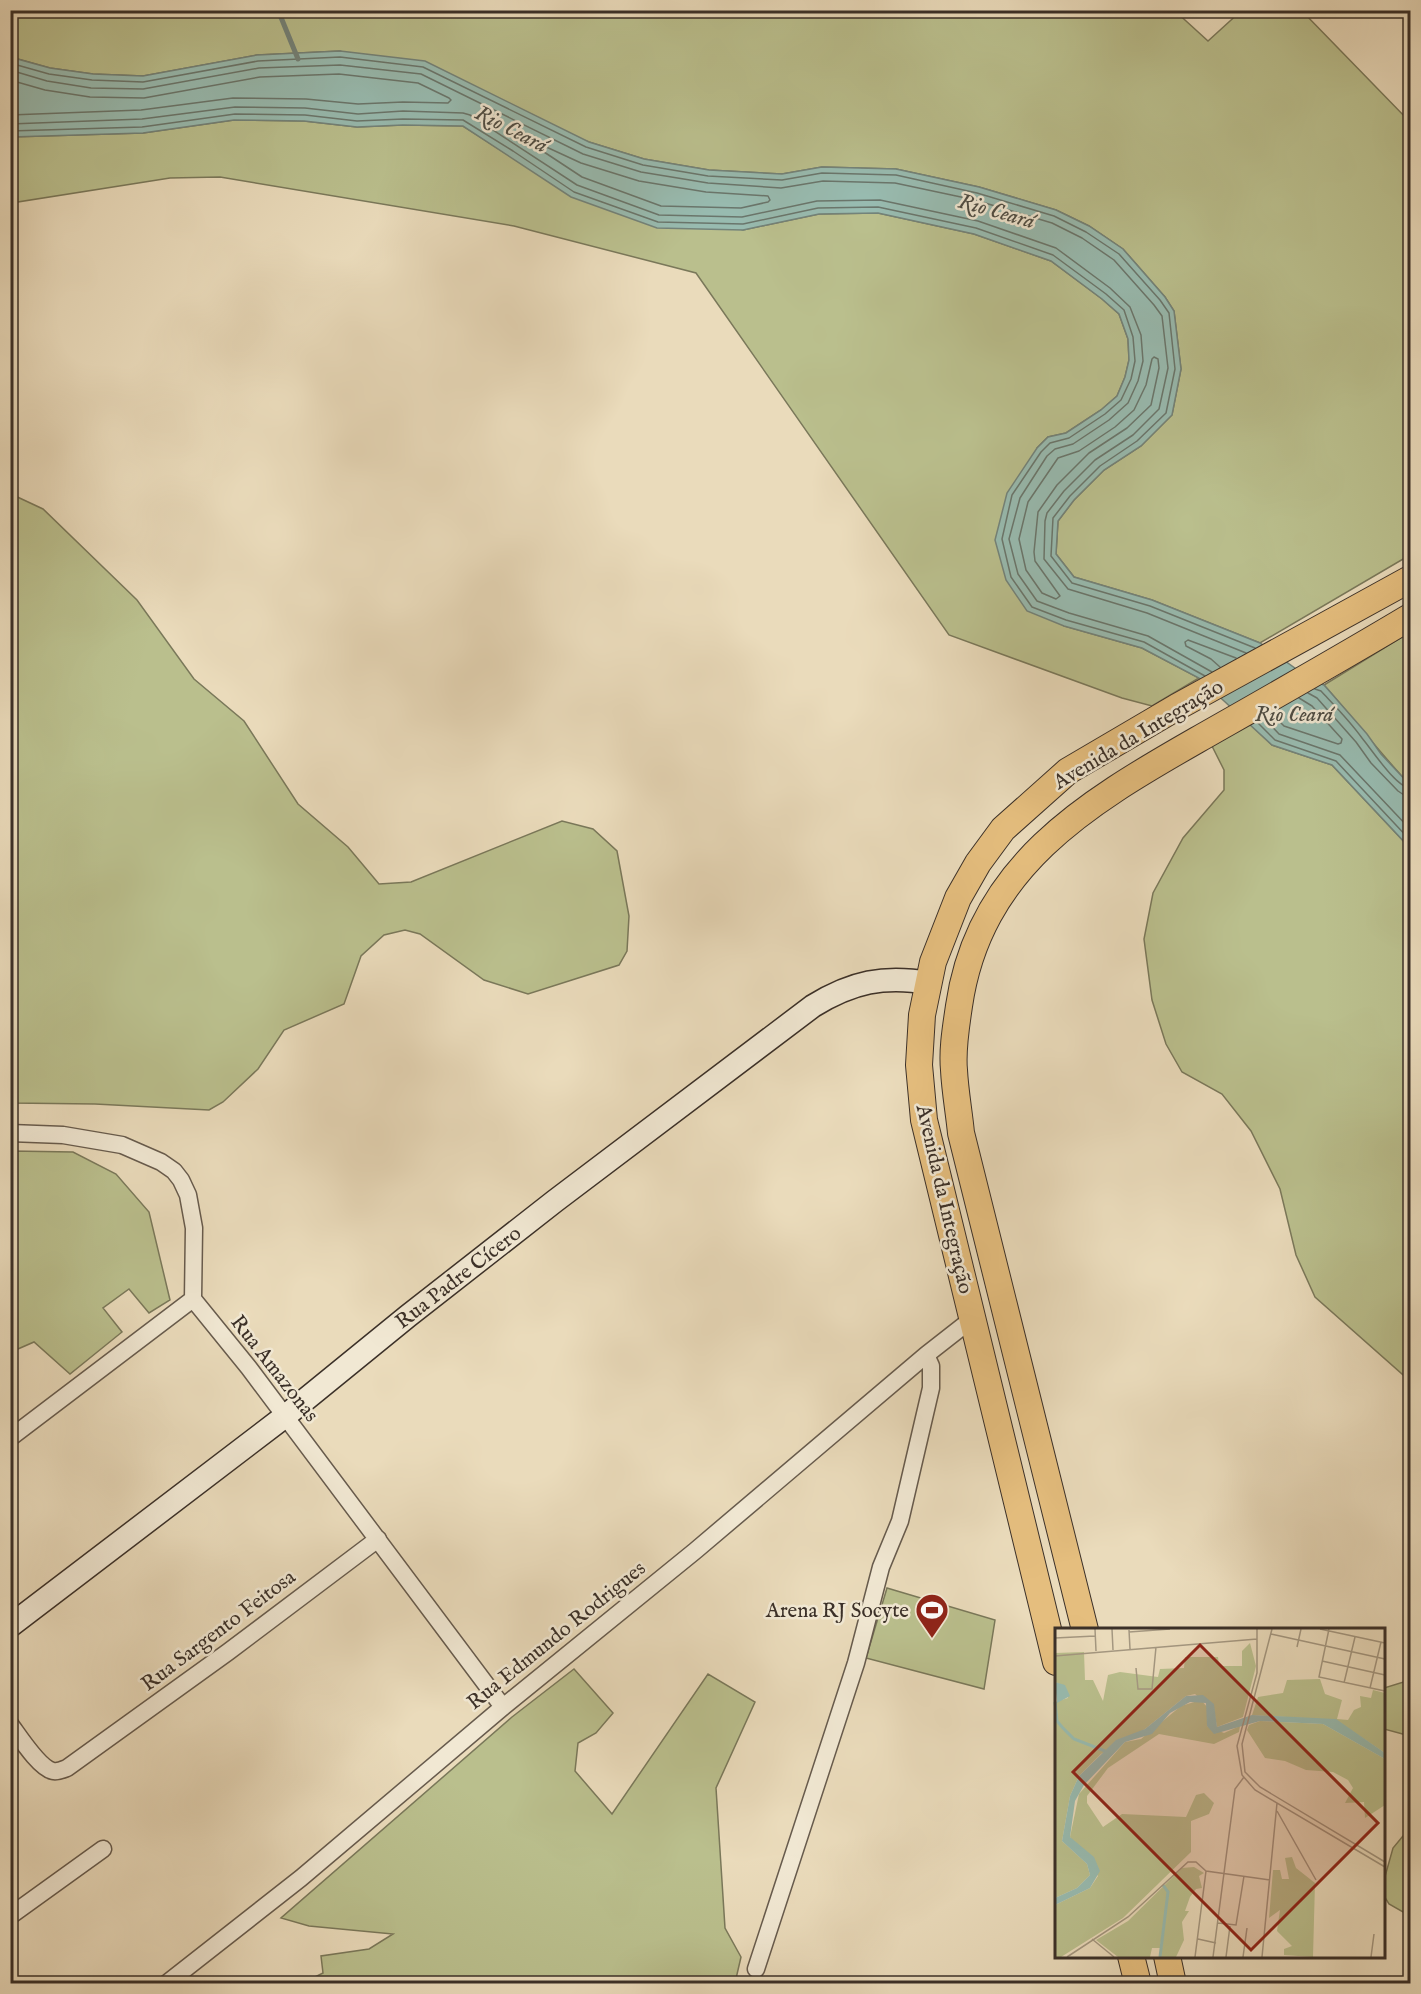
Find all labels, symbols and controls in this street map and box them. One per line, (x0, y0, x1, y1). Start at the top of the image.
water label: Rio Ceará (470, 99, 554, 161)
water label: Rio Ceará (955, 188, 1040, 237)
street label: Avenida da Integração (1048, 674, 1229, 797)
water label: Rio Ceará (1255, 701, 1335, 729)
street label: Avenida da Integração (908, 1101, 978, 1297)
street label: Rua Padre Cícero (390, 1221, 527, 1336)
street label: Rua Amazonas (224, 1310, 324, 1428)
street label: Rua Edmundo Rodrigues (462, 1556, 652, 1717)
street label: Rua Sargento Feitosa (136, 1564, 302, 1698)
sports icon: Arena RJ Socyte (914, 1592, 950, 1639)
place label: Arena RJ Socyte (765, 1598, 909, 1625)
inset map (1055, 1628, 1385, 1958)

